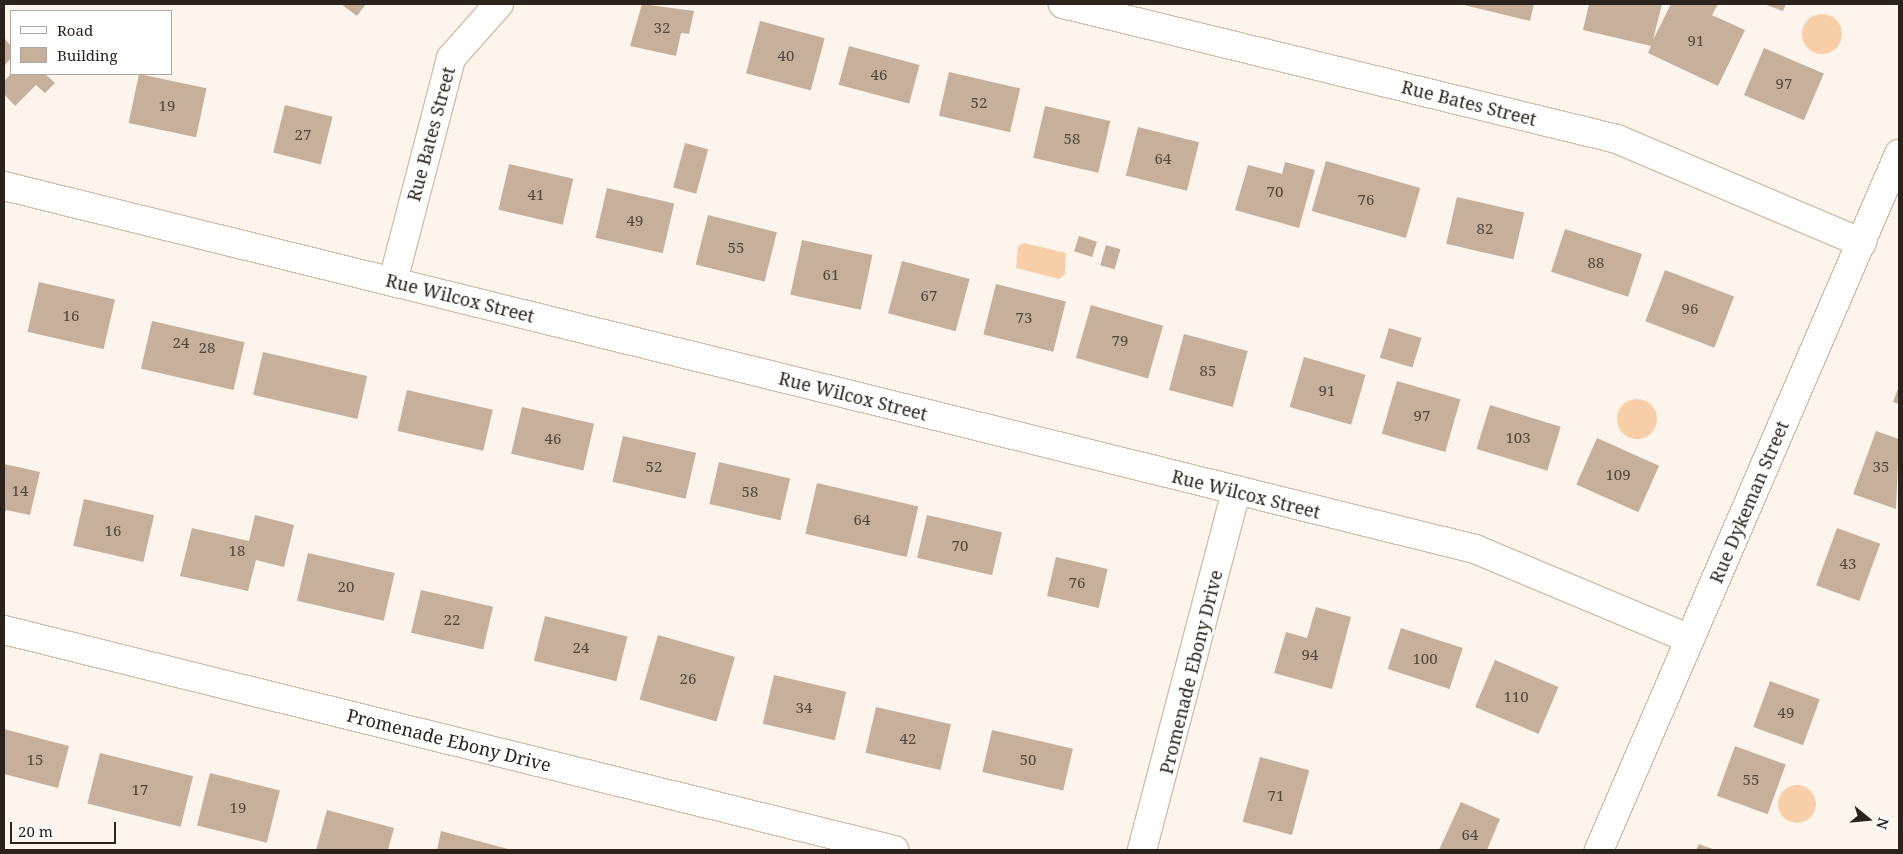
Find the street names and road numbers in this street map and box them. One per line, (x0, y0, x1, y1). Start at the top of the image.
street label: Rue Bates Street (403, 64, 459, 204)
street label: Rue Bates Street (1399, 76, 1539, 130)
street label: Rue Wilcox Street (384, 269, 536, 327)
street label: Rue Wilcox Street (777, 367, 929, 425)
street label: Rue Dykeman Street (1705, 418, 1793, 586)
street label: Rue Wilcox Street (1170, 465, 1322, 523)
street label: Promenade Ebony Drive (1155, 568, 1227, 776)
street label: Promenade Ebony Drive (345, 704, 553, 776)

